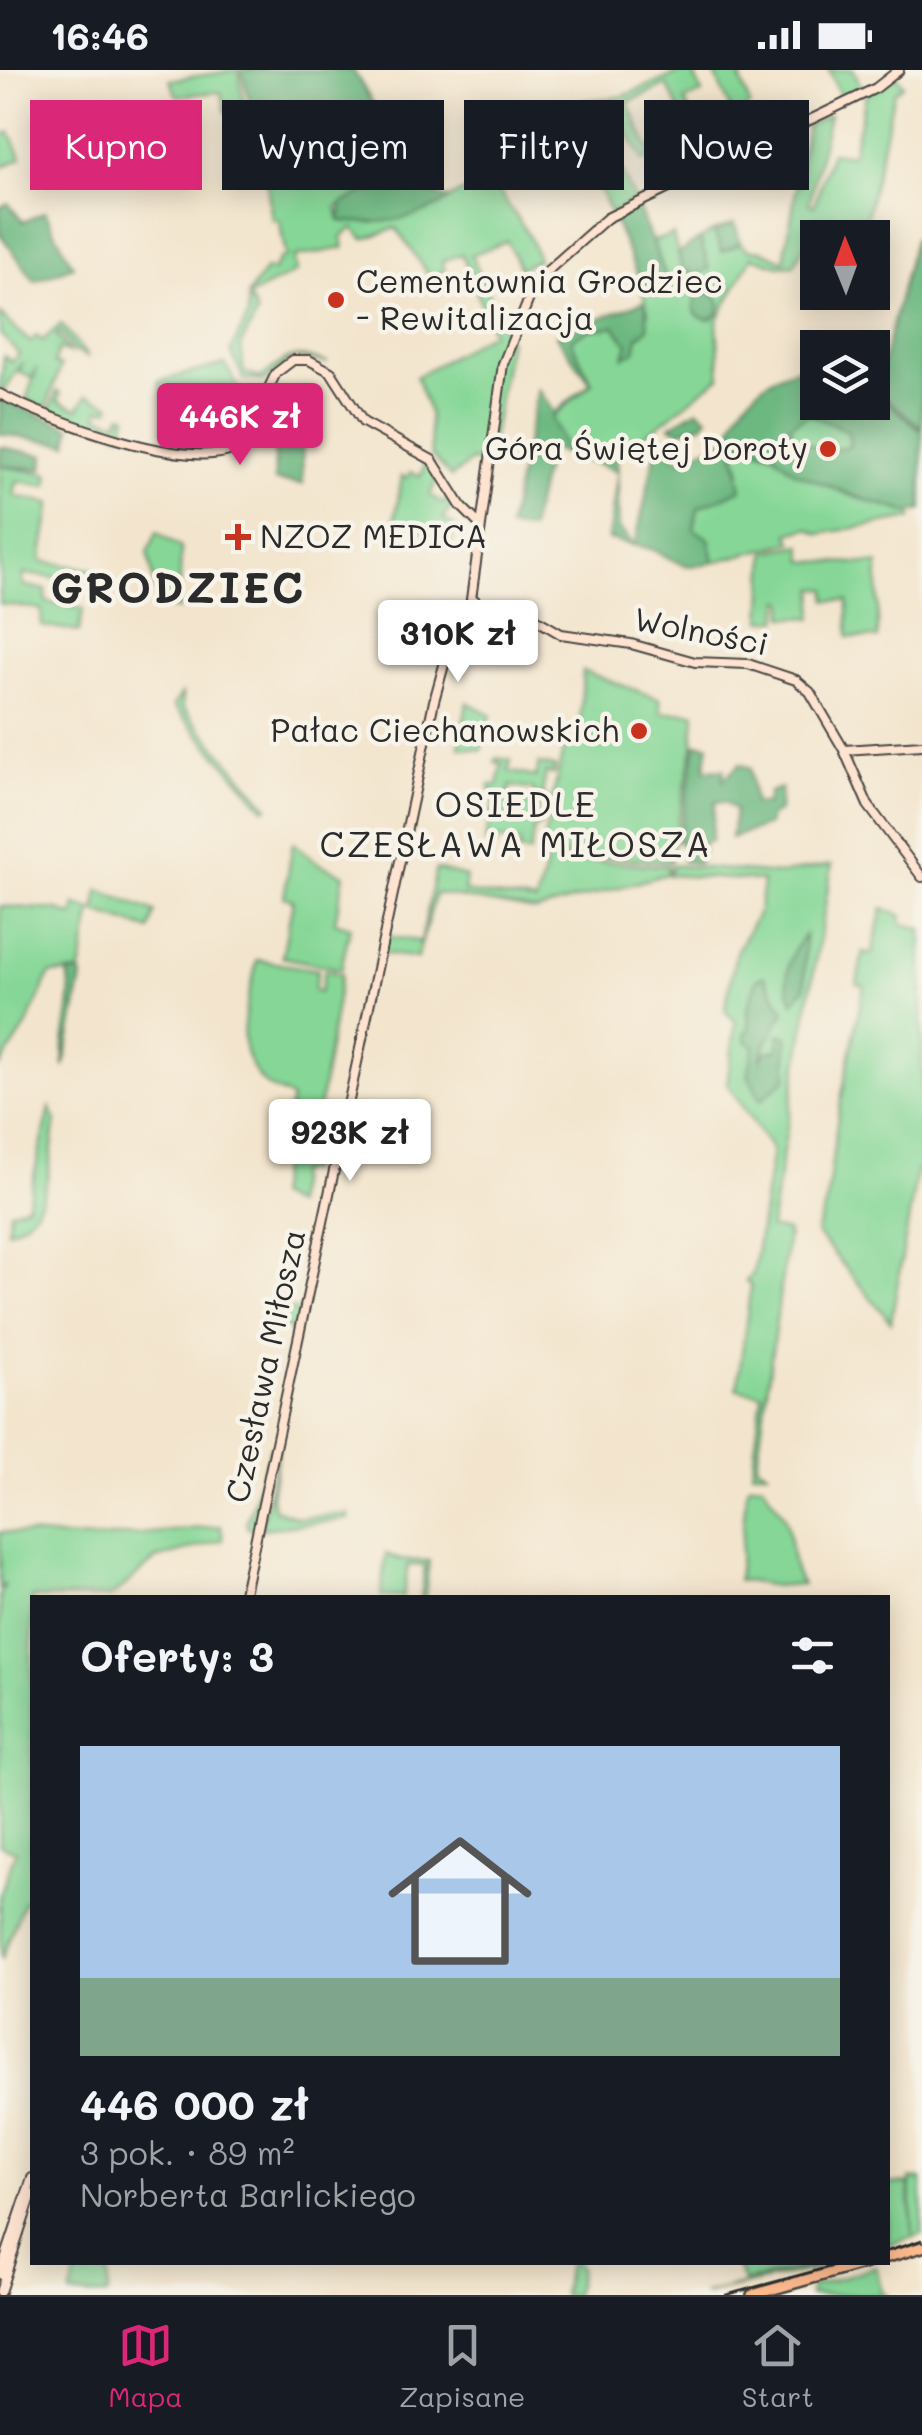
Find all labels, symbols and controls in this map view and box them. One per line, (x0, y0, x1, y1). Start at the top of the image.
text: 16:46 (50, 10, 149, 60)
chip: Kupno (30, 100, 202, 190)
chip: Wynajem (222, 100, 444, 190)
chip: Filtry (464, 100, 624, 190)
chip: Nowe (644, 100, 809, 190)
north arrow (800, 220, 890, 310)
map controls (800, 220, 890, 420)
place label: Cementownia Grodziec - Rewitalizacja (356, 259, 723, 338)
marker: Cementownia Grodziec - Rewitalizacja (325, 289, 347, 311)
button: layers (800, 330, 890, 420)
pin: 446K zł (148, 383, 332, 468)
text: 446K zł (179, 394, 301, 436)
place label: Góra Świętej Doroty (485, 426, 808, 469)
marker: Góra Świętej Doroty (817, 438, 839, 460)
place label: NZOZ MEDICA (260, 514, 487, 556)
marker: NZOZ MEDICA (225, 524, 251, 550)
district label: GRODZIEC (51, 559, 305, 614)
street label: Wolności (631, 596, 772, 664)
pin: 310K zł (366, 600, 550, 685)
text: 310K zł (400, 611, 516, 653)
place label: Pałac Ciechanowskich (271, 708, 619, 750)
marker: Pałac Ciechanowskich (628, 720, 650, 742)
district label: OSIEDLE CZESŁAWA MIŁOSZA (320, 780, 712, 866)
pin: 923K zł (258, 1099, 442, 1184)
text: 923K zł (291, 1110, 409, 1152)
street label: Czesława Miłosza (215, 1225, 314, 1506)
text: Oferty: 3 (80, 1628, 274, 1683)
icon: filters (785, 1628, 840, 1683)
icon: home (370, 1811, 550, 1991)
text: 446 000 zł (80, 2076, 309, 2131)
text: 3 pok. · 89 m² (80, 2131, 295, 2173)
text: Norberta Barlickiego (80, 2173, 416, 2215)
tab: Mapa (108, 2318, 183, 2414)
tab: Zapisane (399, 2318, 525, 2414)
tab: Start (742, 2318, 814, 2414)

